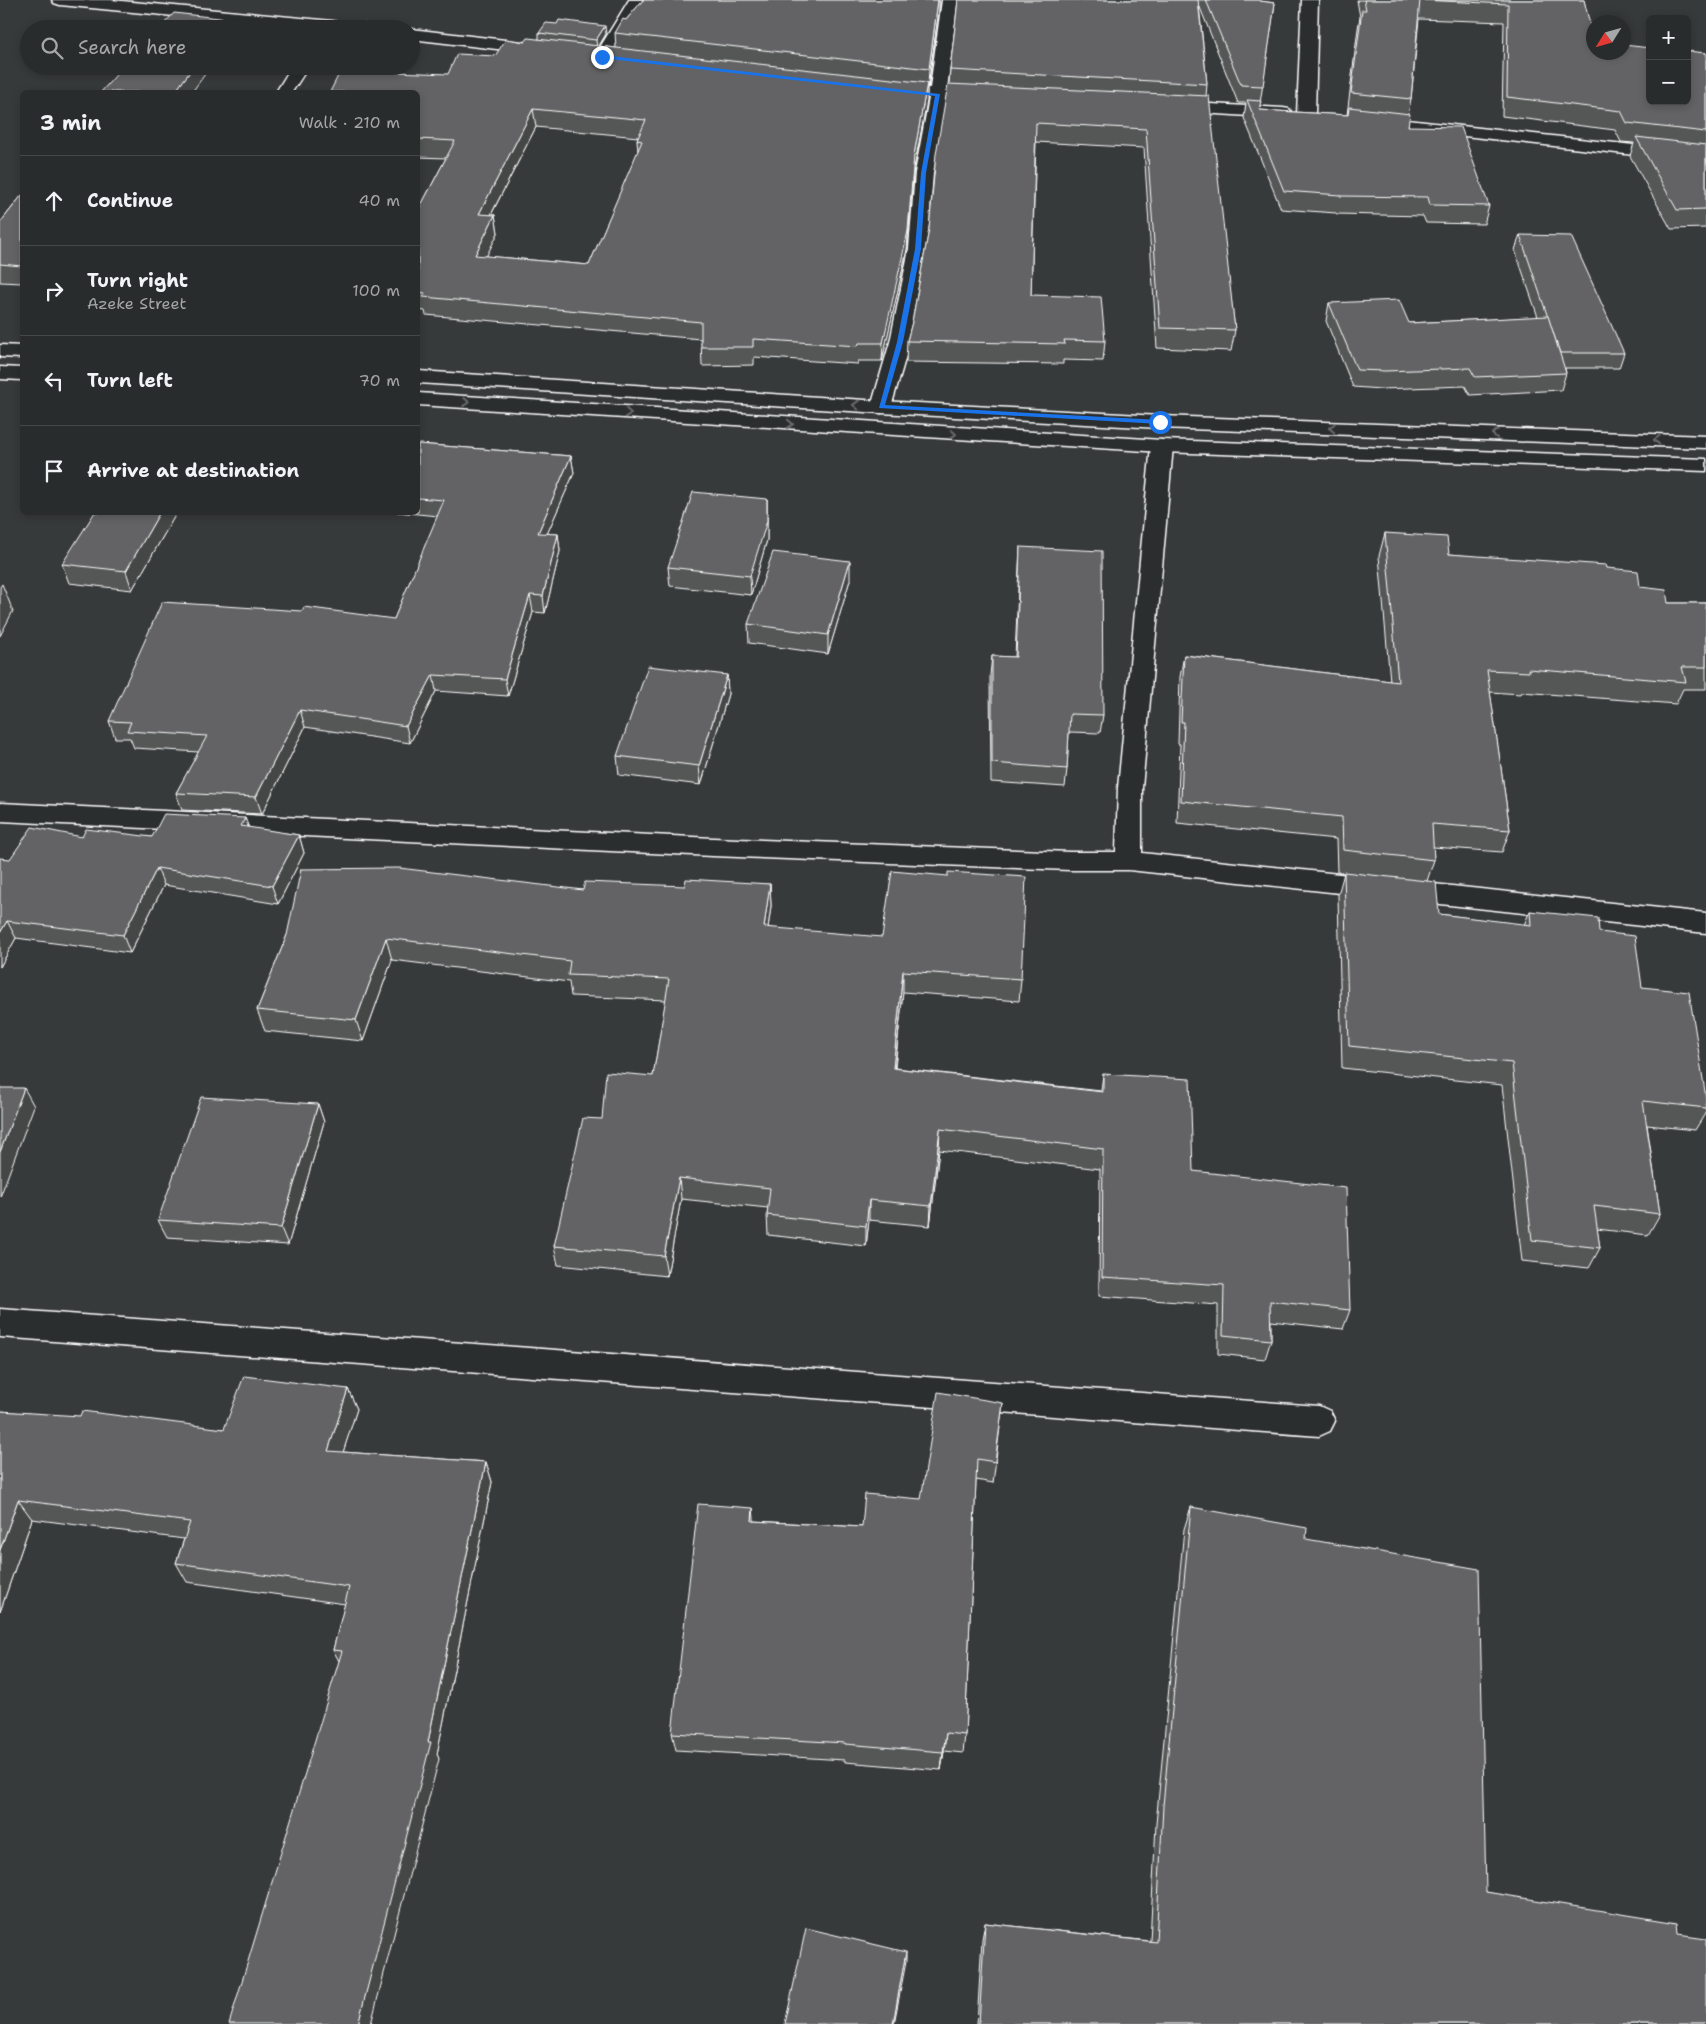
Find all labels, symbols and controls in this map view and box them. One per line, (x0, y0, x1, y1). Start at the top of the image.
north arrow (1586, 15, 1631, 60)
map controls (1646, 15, 1691, 105)
button: + (1646, 15, 1691, 60)
search box (20, 20, 420, 75)
icon: search (38, 34, 66, 62)
text: Search here (78, 35, 187, 60)
route end (591, 46, 614, 69)
button: − (1646, 60, 1691, 105)
text: 3 min (40, 109, 101, 137)
text: Walk · 210 m (299, 112, 400, 133)
icon: ahead (40, 187, 68, 215)
text: Continue (87, 188, 173, 213)
text: 40 m (358, 190, 400, 211)
text: Turn right (87, 268, 188, 293)
icon: right (40, 277, 68, 305)
text: 100 m (352, 280, 400, 301)
text: Azeke Street (87, 293, 186, 314)
icon: left (40, 367, 68, 395)
text: Turn left (87, 368, 173, 393)
text: 70 m (359, 370, 400, 391)
one-way arrow (462, 397, 470, 408)
one-way arrow (851, 400, 859, 411)
one-way arrow (625, 407, 633, 418)
route start (1149, 411, 1172, 434)
one-way arrow (787, 418, 795, 429)
one-way arrow (1328, 423, 1336, 434)
one-way arrow (949, 428, 957, 439)
one-way arrow (1491, 429, 1498, 439)
one-way arrow (1653, 435, 1661, 445)
icon: arrive (40, 457, 68, 485)
text: Arrive at destination (87, 458, 299, 483)

